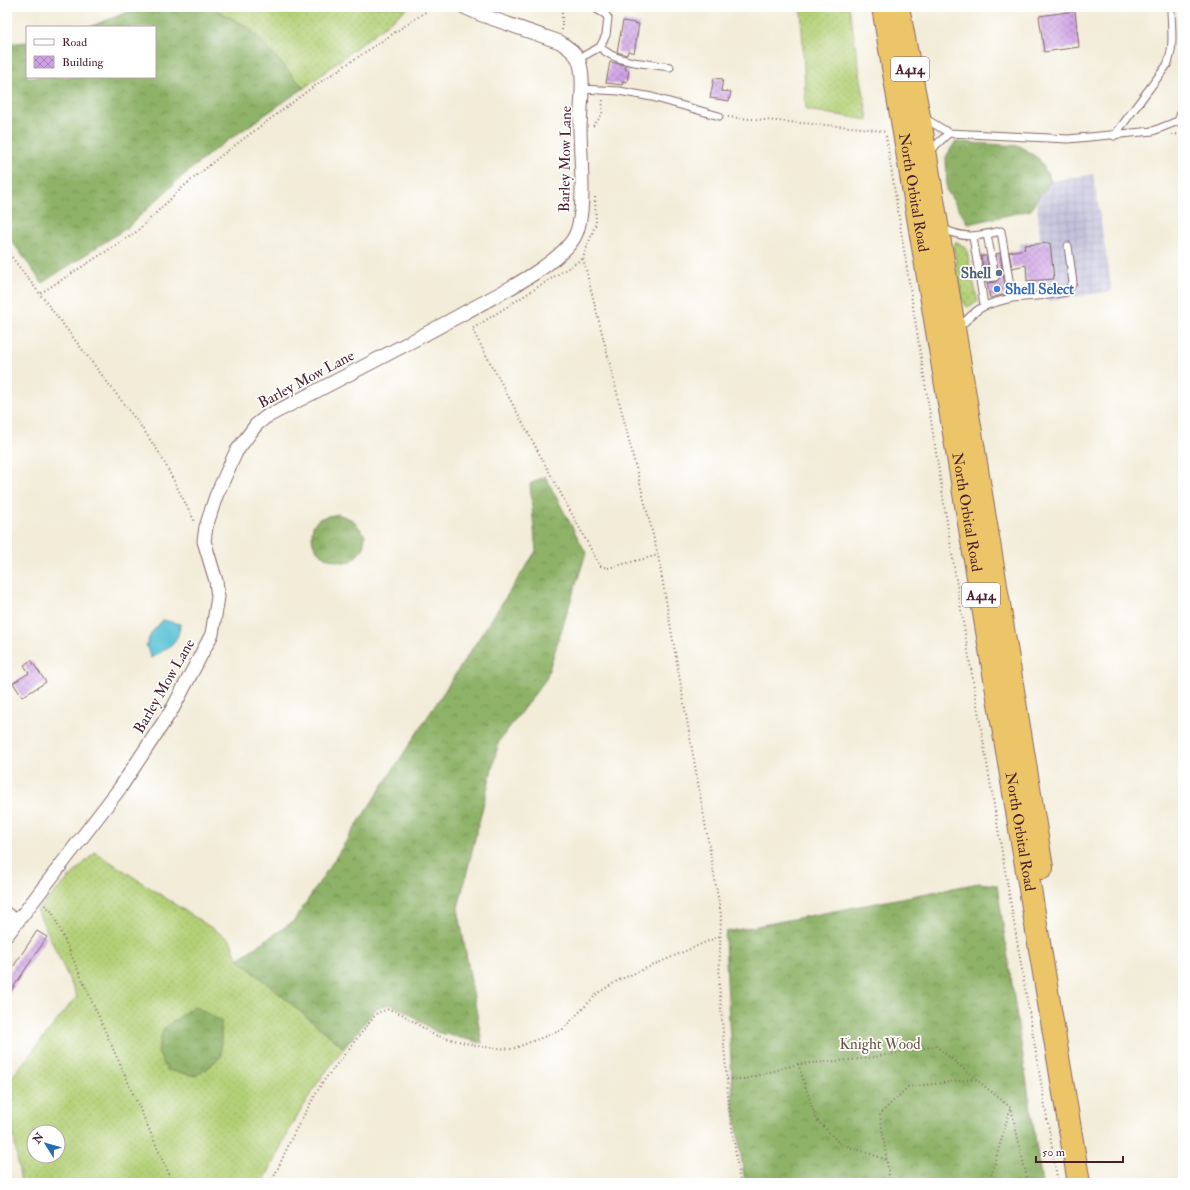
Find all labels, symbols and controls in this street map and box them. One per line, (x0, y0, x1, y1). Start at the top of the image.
legend (26, 26, 156, 78)
text: Road (62, 35, 87, 50)
text: Building (62, 55, 105, 70)
road number: A414 (891, 57, 929, 81)
street label: Barley Mow Lane (555, 106, 576, 212)
street label: North Orbital Road (894, 132, 933, 254)
place label: Shell (961, 264, 991, 283)
marker: Shell (994, 268, 1004, 278)
place label: Shell Select (1005, 280, 1074, 299)
marker: Shell Select (992, 284, 1002, 294)
street label: Barley Mow Lane (255, 346, 358, 413)
street label: North Orbital Road (947, 451, 986, 574)
road number: A414 (962, 583, 1000, 607)
street label: Barley Mow Lane (130, 636, 199, 737)
street label: North Orbital Road (1001, 771, 1039, 893)
park label: Knight Wood (839, 1035, 921, 1054)
north arrow (26, 1124, 66, 1164)
text: N (30, 1130, 47, 1147)
scale bar (1036, 1138, 1123, 1164)
text: 50 m (1042, 1145, 1066, 1160)

